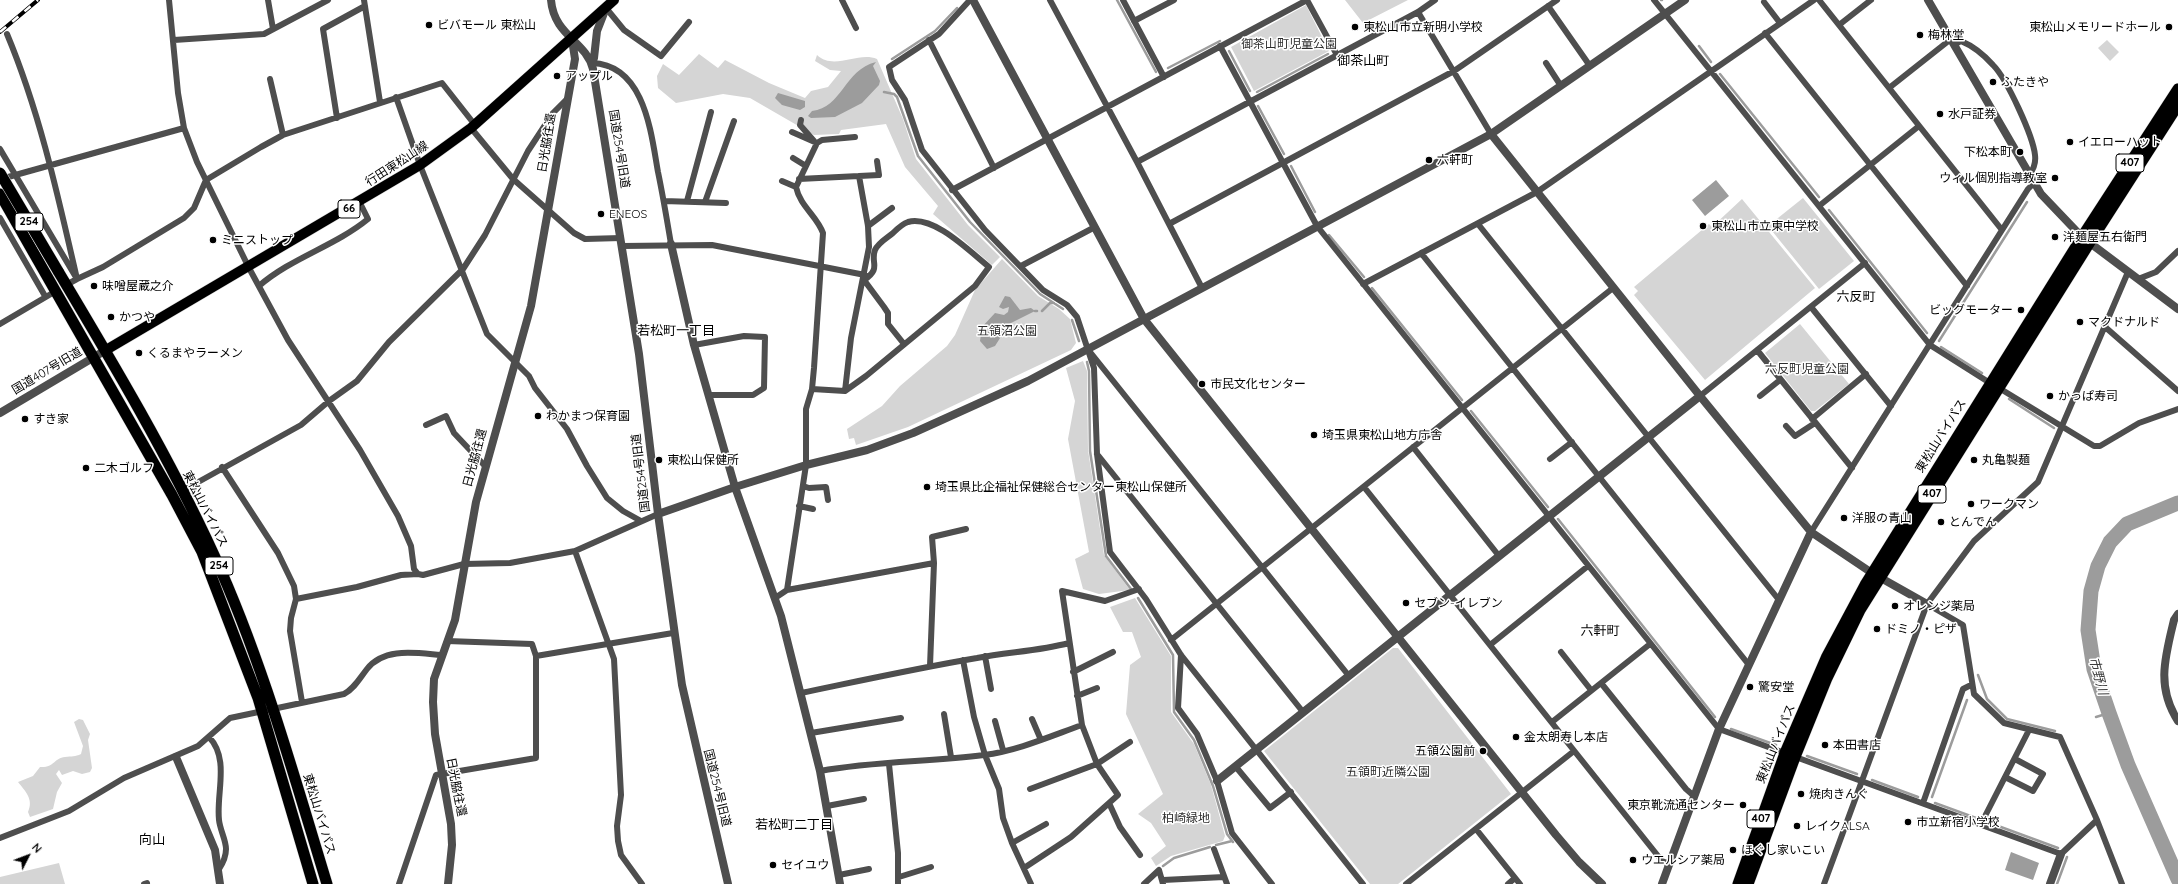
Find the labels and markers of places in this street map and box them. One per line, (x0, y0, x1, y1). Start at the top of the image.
place label: ビバモール 東松山 (437, 18, 536, 32)
marker: ビバモール 東松山 (424, 20, 434, 30)
place label: 東松山市立新明小学校 (1363, 20, 1483, 34)
place label: 東松山メモリードホール (2029, 20, 2161, 34)
marker: 東松山市立新明小学校 (1350, 22, 1360, 32)
marker: 東松山メモリードホール (2164, 22, 2174, 32)
place label: 梅林堂 (1928, 28, 1964, 42)
marker: 梅林堂 (1915, 30, 1925, 40)
place label: アップル (565, 69, 613, 83)
marker: アップル (552, 71, 562, 81)
place label: ふたきや (2001, 75, 2049, 89)
marker: ふたきや (1988, 77, 1998, 87)
place label: 水戸証券 (1948, 107, 1996, 121)
marker: 水戸証券 (1935, 109, 1945, 119)
place label: イエローハット (2078, 135, 2162, 149)
marker: イエローハット (2065, 137, 2075, 147)
place label: 下松本町 (1964, 145, 2012, 159)
marker: 下松本町 (2015, 147, 2025, 157)
place label: 六軒町 (1437, 153, 1473, 167)
marker: 六軒町 (1424, 155, 1434, 165)
place label: ウィル個別指導教室 (1939, 171, 2047, 185)
marker: ウィル個別指導教室 (2050, 173, 2060, 183)
place label: ENEOS (609, 207, 647, 221)
marker: ENEOS (596, 209, 606, 219)
place label: 東松山市立東中学校 (1711, 219, 1819, 233)
marker: 東松山市立東中学校 (1698, 221, 1708, 231)
place label: 洋麺屋五右衛門 (2063, 230, 2147, 244)
marker: 洋麺屋五右衛門 (2050, 232, 2060, 242)
place label: ミニストップ (221, 233, 293, 247)
marker: ミニストップ (208, 235, 218, 245)
place label: 味噌屋蔵之介 (102, 279, 174, 293)
marker: 味噌屋蔵之介 (89, 281, 99, 291)
place label: ビッグモーター (1929, 303, 2013, 317)
marker: ビッグモーター (2016, 305, 2026, 315)
place label: かつや (119, 310, 155, 324)
marker: かつや (106, 312, 116, 322)
place label: マクドナルド (2088, 315, 2160, 329)
marker: マクドナルド (2075, 317, 2085, 327)
place label: くるまやラーメン (147, 346, 243, 360)
marker: くるまやラーメン (134, 348, 144, 358)
place label: 市民文化センター (1210, 377, 1306, 391)
marker: 市民文化センター (1197, 379, 1207, 389)
place label: かっぱ寿司 (2058, 389, 2118, 403)
marker: かっぱ寿司 (2045, 391, 2055, 401)
place label: わかまつ保育園 (546, 409, 630, 423)
marker: わかまつ保育園 (533, 411, 543, 421)
place label: すき家 (33, 412, 69, 426)
marker: すき家 (20, 414, 30, 424)
place label: 埼玉県東松山地方庁舎 (1322, 428, 1442, 442)
marker: 埼玉県東松山地方庁舎 (1309, 430, 1319, 440)
place label: 東松山保健所 (667, 453, 739, 467)
place label: 丸亀製麺 (1982, 453, 2030, 467)
marker: 東松山保健所 (654, 455, 664, 465)
marker: 丸亀製麺 (1969, 455, 1979, 465)
place label: 二木ゴルフ (94, 461, 154, 475)
marker: 二木ゴルフ (81, 463, 91, 473)
place label: 埼玉県比企福祉保健総合センター東松山保健所 (935, 480, 1187, 494)
marker: 埼玉県比企福祉保健総合センター東松山保健所 (922, 482, 932, 492)
place label: ワークマン (1979, 497, 2039, 511)
marker: ワークマン (1966, 499, 1976, 509)
place label: 洋服の青山 (1852, 511, 1912, 525)
marker: 洋服の青山 (1839, 513, 1849, 523)
place label: とんでん (1949, 515, 1997, 529)
marker: とんでん (1936, 517, 1946, 527)
place label: セブン-イレブン (1414, 596, 1503, 610)
marker: セブン-イレブン (1401, 598, 1411, 608)
place label: オレンジ薬局 (1903, 599, 1975, 613)
marker: オレンジ薬局 (1890, 601, 1900, 611)
place label: ドミノ・ピザ (1885, 622, 1957, 636)
marker: ドミノ・ピザ (1872, 624, 1882, 634)
place label: 驚安堂 (1758, 680, 1794, 694)
marker: 驚安堂 (1745, 682, 1755, 692)
place label: 金太朗寿し本店 (1524, 730, 1608, 744)
marker: 金太朗寿し本店 (1511, 732, 1521, 742)
place label: 本田書店 (1833, 738, 1881, 752)
marker: 本田書店 (1820, 740, 1830, 750)
place label: 五領公園前 (1415, 744, 1475, 758)
marker: 五領公園前 (1478, 746, 1488, 756)
place label: 焼肉きんぐ (1809, 787, 1869, 801)
marker: 焼肉きんぐ (1796, 789, 1806, 799)
place label: 東京靴流通センター (1627, 798, 1735, 812)
marker: 東京靴流通センター (1738, 800, 1748, 810)
place label: 市立新宿小学校 (1916, 815, 2000, 829)
marker: 市立新宿小学校 (1903, 817, 1913, 827)
place label: レイクALSA (1805, 819, 1870, 833)
marker: レイクALSA (1792, 821, 1802, 831)
place label: ほぐし家いこい (1741, 843, 1825, 857)
marker: ほぐし家いこい (1728, 845, 1738, 855)
place label: ウエルシア薬局 (1641, 853, 1725, 867)
marker: ウエルシア薬局 (1628, 855, 1638, 865)
place label: セイユウ (781, 858, 829, 872)
marker: セイユウ (768, 860, 778, 870)

